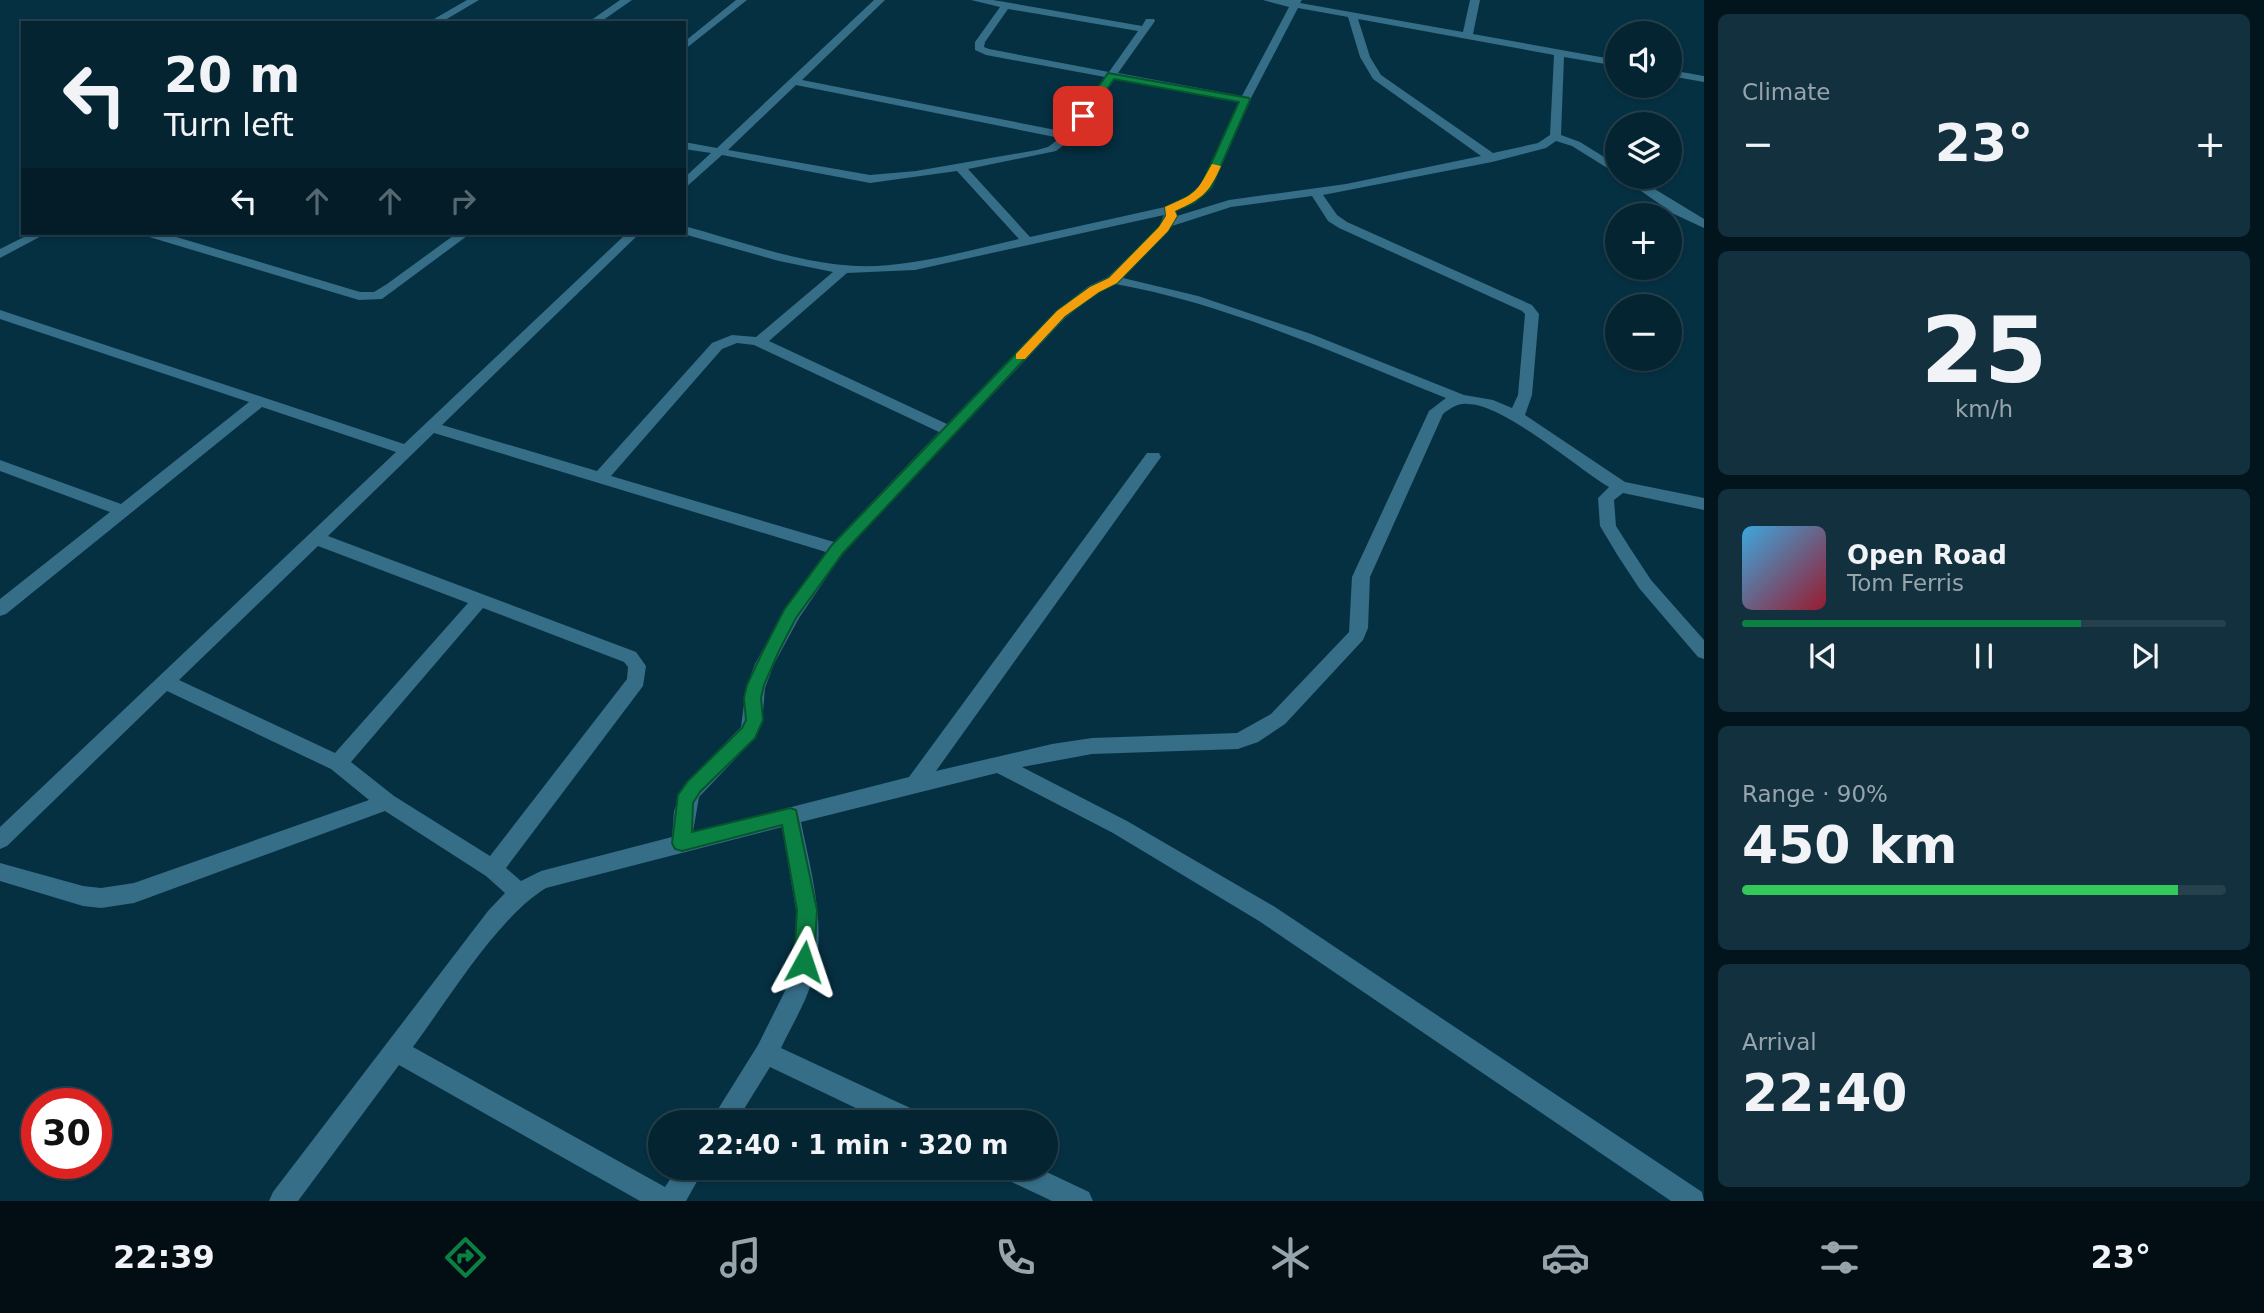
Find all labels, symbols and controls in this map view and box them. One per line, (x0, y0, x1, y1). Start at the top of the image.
map controls (1605, 21, 1682, 371)
button: sound (1605, 21, 1682, 98)
text: 20 m (164, 47, 300, 104)
icon: left (49, 49, 140, 140)
text: Climate (1742, 79, 1831, 105)
pin (1053, 86, 1113, 146)
icon: arrive (1064, 97, 1102, 135)
text: Turn left (164, 106, 294, 144)
button: layers (1605, 112, 1682, 189)
text: 23° (1935, 113, 2033, 173)
text: − (1742, 122, 1774, 166)
text: + (2194, 122, 2226, 166)
icon: left (225, 182, 263, 220)
icon: ahead (298, 182, 336, 220)
icon: ahead (371, 182, 409, 220)
icon: right (444, 182, 482, 220)
button: + (1605, 203, 1682, 280)
button: − (1605, 294, 1682, 371)
text: 25 (1921, 298, 2047, 403)
text: km/h (1955, 396, 2013, 422)
text: Open Road (1847, 540, 2007, 570)
text: Tom Ferris (1847, 570, 1964, 596)
icon: previous (1804, 637, 1842, 675)
icon: pause (1965, 637, 2003, 675)
icon: next (2126, 637, 2164, 675)
text: Range · 90% (1742, 781, 1888, 807)
text: 450 km (1742, 815, 1957, 875)
position arrow (767, 925, 841, 999)
text: Arrival (1742, 1029, 1817, 1055)
text: 22:40 (1742, 1063, 1908, 1123)
speed limit sign: 30 (21, 1088, 112, 1179)
text: 22:40 · 1 min · 320 m (698, 1130, 1008, 1160)
icon: directions (441, 1233, 490, 1282)
icon: music (716, 1233, 765, 1282)
icon: phone (991, 1233, 1040, 1282)
icon: climate (1266, 1233, 1315, 1282)
icon: car (1541, 1233, 1590, 1282)
icon: filters (1815, 1233, 1864, 1282)
text: 22:39 (113, 1238, 215, 1276)
text: 23° (2090, 1238, 2151, 1276)

